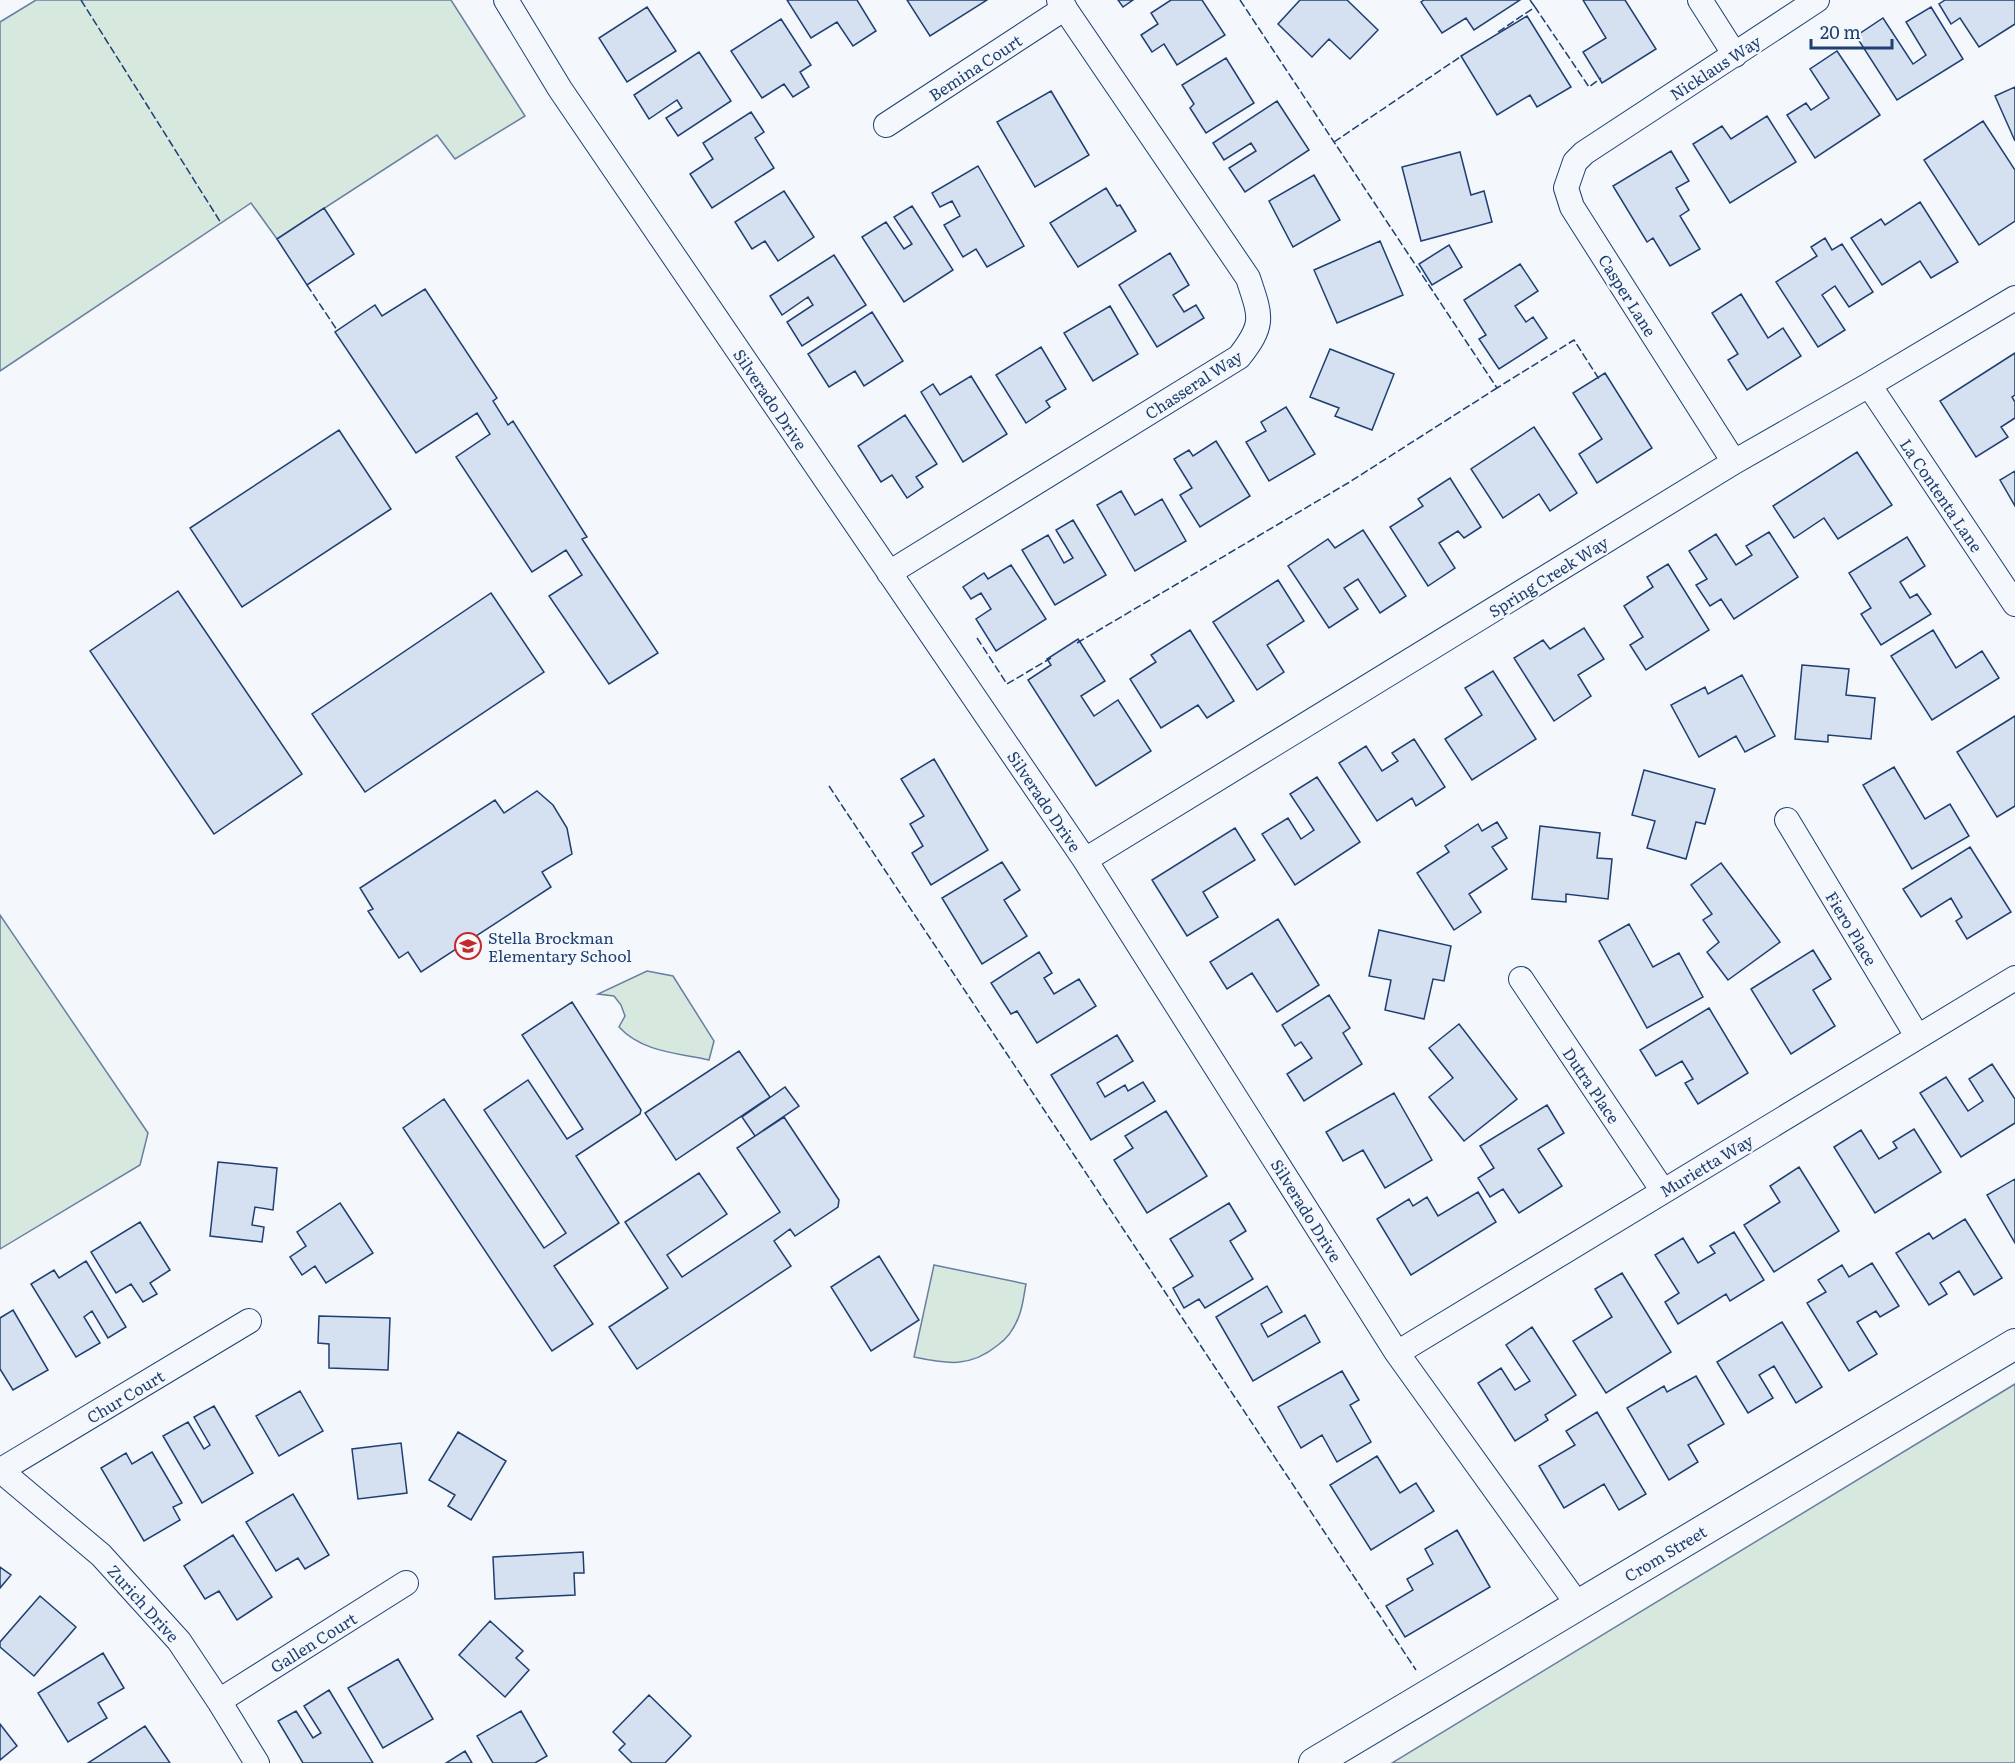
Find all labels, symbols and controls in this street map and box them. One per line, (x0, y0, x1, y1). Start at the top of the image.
scale bar (1811, 12, 1892, 50)
text: 20 m (1820, 18, 1861, 45)
street label: Bemina Court (924, 28, 1027, 106)
street label: Nicklaus Way (1665, 28, 1766, 105)
street label: Casper Lane (1593, 249, 1663, 341)
street label: Chasseral Way (1140, 343, 1247, 424)
street label: Silverado Drive (728, 344, 814, 454)
street label: La Contenta Lane (1895, 433, 1989, 557)
street label: Spring Creek Way (1484, 529, 1613, 622)
street label: Silverado Drive (1002, 746, 1088, 856)
street label: Fiero Place (1820, 886, 1884, 970)
place label: Stella Brockman Elementary School (488, 925, 632, 967)
school or university icon: Stella Brockman Elementary School (453, 931, 483, 961)
street label: Dutra Place (1558, 1042, 1626, 1128)
street label: Murietta Way (1655, 1127, 1758, 1202)
street label: Silverado Drive (1266, 1154, 1348, 1266)
street label: Chur Court (82, 1363, 169, 1429)
street label: Crom Street (1619, 1519, 1711, 1587)
street label: Zurich Drive (103, 1559, 185, 1647)
street label: Gallen Court (265, 1606, 361, 1678)

